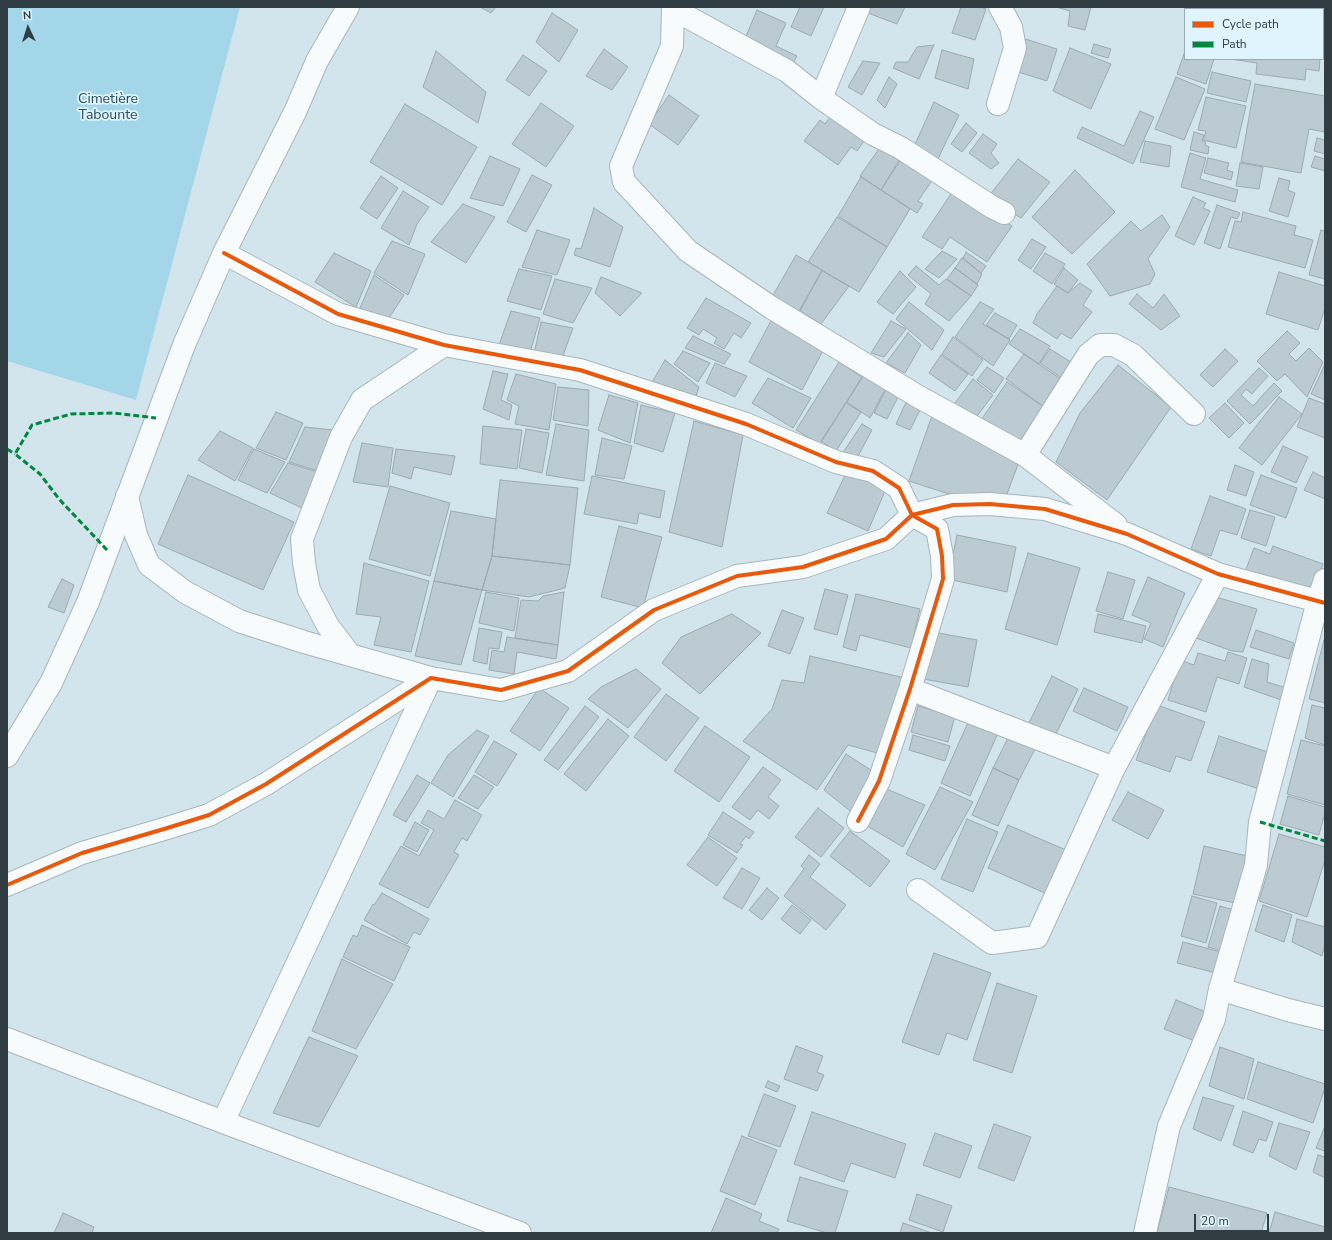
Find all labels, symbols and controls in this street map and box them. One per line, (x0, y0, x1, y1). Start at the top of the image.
north arrow (8, 8, 48, 48)
text: N (22, 8, 32, 23)
legend (1184, 8, 1324, 60)
text: Cycle path (1222, 16, 1279, 32)
text: Path (1222, 36, 1247, 52)
park label: Cimetière Tabounte (78, 92, 138, 124)
scale bar (1196, 1206, 1271, 1232)
text: 20 m (1201, 1213, 1229, 1229)

